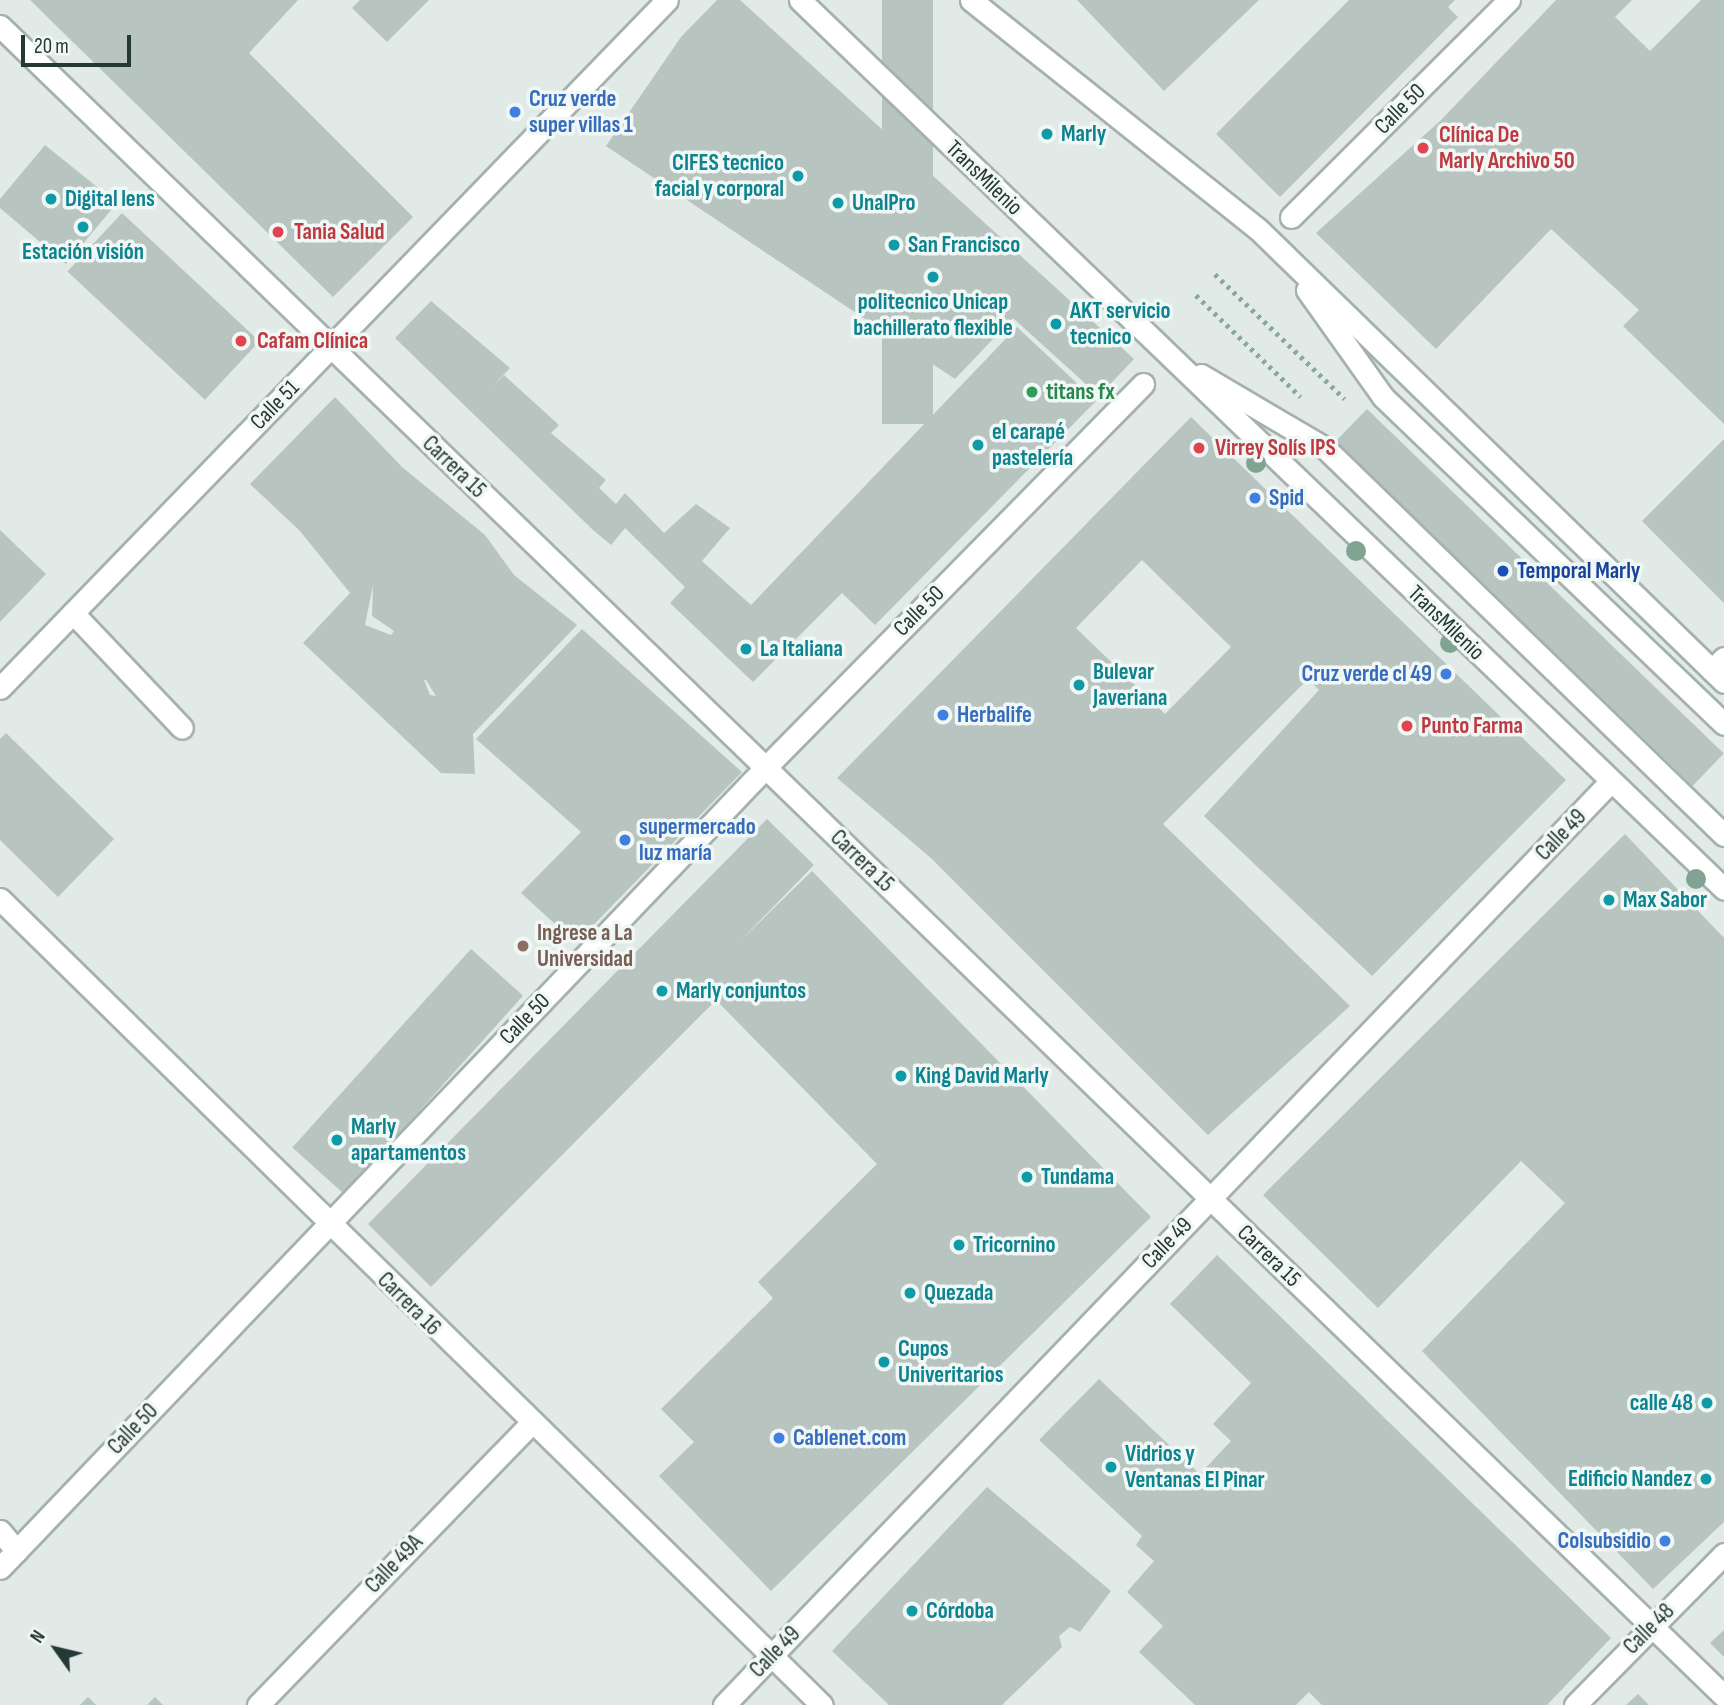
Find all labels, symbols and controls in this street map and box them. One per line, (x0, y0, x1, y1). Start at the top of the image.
scale bar (24, 21, 135, 65)
text: 20 m (34, 34, 69, 59)
street label: Calle 50 (1369, 78, 1431, 140)
place label: Cruz verde super villas 1 (529, 85, 633, 139)
marker: Cruz verde super villas 1 (507, 104, 523, 120)
place label: Marly (1061, 120, 1106, 148)
place label: Clínica De Marly Archivo 50 (1439, 121, 1575, 175)
marker: Marly (1039, 126, 1055, 142)
street label: TransMilenio (940, 135, 1028, 221)
marker: Clínica De Marly Archivo 50 (1413, 138, 1433, 158)
place label: CIFES tecnico facial y corporal (655, 149, 784, 203)
marker: CIFES tecnico facial y corporal (790, 168, 806, 184)
place label: Digital lens (65, 185, 155, 213)
place label: UnalPro (852, 189, 916, 217)
marker: Digital lens (43, 191, 59, 207)
marker: UnalPro (830, 195, 846, 211)
place label: Tania Salud (294, 218, 384, 246)
marker: Estación visión (75, 219, 91, 235)
marker: Tania Salud (268, 222, 288, 242)
place label: San Francisco (908, 231, 1020, 259)
marker: San Francisco (886, 237, 902, 253)
place label: Estación visión (22, 238, 144, 266)
marker: politecnico Unicap bachillerato flexible (925, 269, 941, 285)
place label: politecnico Unicap bachillerato flexible (853, 288, 1013, 342)
place label: AKT servicio tecnico (1070, 297, 1171, 351)
marker: AKT servicio tecnico (1048, 316, 1064, 332)
place label: Cafam Clínica (257, 327, 368, 355)
marker: Cafam Clínica (231, 331, 251, 351)
street label: Calle 51 (245, 374, 305, 436)
place label: titans fx (1046, 378, 1115, 406)
marker: titans fx (1024, 384, 1040, 400)
place label: el carapé pastelería (992, 418, 1073, 472)
street label: Carrera 15 (416, 430, 492, 504)
place label: Virrey Solís IPS (1215, 434, 1336, 462)
marker: el carapé pastelería (970, 437, 986, 453)
marker: Virrey Solís IPS (1189, 438, 1209, 458)
place label: Spid (1269, 484, 1304, 512)
marker: Spid (1247, 490, 1263, 506)
place label: Temporal Marly (1517, 557, 1640, 585)
marker: Temporal Marly (1495, 563, 1511, 579)
street label: Calle 50 (888, 580, 950, 642)
street label: TransMilenio (1402, 580, 1490, 666)
place label: La Italiana (760, 635, 843, 663)
marker: La Italiana (738, 641, 754, 657)
place label: Bulevar Javeriana (1093, 658, 1167, 712)
place label: Cruz verde cl 49 (1302, 660, 1432, 688)
marker: Cruz verde cl 49 (1438, 666, 1454, 682)
marker: Bulevar Javeriana (1071, 677, 1087, 693)
place label: Herbalife (957, 701, 1032, 729)
marker: Herbalife (935, 707, 951, 723)
place label: Punto Farma (1421, 712, 1523, 740)
marker: Punto Farma (1399, 718, 1415, 734)
street label: Calle 49 (1530, 804, 1592, 866)
place label: supermercado luz maría (639, 813, 756, 867)
street label: Carrera 15 (824, 824, 900, 898)
marker: supermercado luz maría (617, 832, 633, 848)
place label: Max Sabor (1623, 886, 1707, 914)
marker: Max Sabor (1601, 892, 1617, 908)
place label: Ingrese a La Universidad (537, 919, 633, 973)
marker: Ingrese a La Universidad (515, 938, 531, 954)
place label: Marly conjuntos (676, 977, 806, 1005)
marker: Marly conjuntos (654, 983, 670, 999)
street label: Calle 50 (494, 988, 556, 1050)
place label: King David Marly (915, 1062, 1049, 1090)
marker: King David Marly (893, 1068, 909, 1084)
place label: Marly apartamentos (351, 1113, 466, 1167)
marker: Marly apartamentos (329, 1132, 345, 1148)
place label: Tundama (1041, 1163, 1114, 1191)
marker: Tundama (1019, 1169, 1035, 1185)
street label: Calle 49 (1136, 1212, 1198, 1274)
street label: Carrera 15 (1231, 1219, 1307, 1293)
place label: Tricornino (973, 1231, 1055, 1259)
marker: Tricornino (951, 1237, 967, 1253)
street label: Carrera 16 (371, 1266, 447, 1342)
place label: Quezada (924, 1279, 994, 1307)
marker: Quezada (902, 1285, 918, 1301)
place label: Cupos Univeritarios (898, 1335, 1004, 1389)
marker: Cupos Univeritarios (876, 1354, 892, 1370)
place label: calle 48 (1630, 1389, 1693, 1417)
marker: calle 48 (1699, 1395, 1715, 1411)
street label: Calle 50 (102, 1398, 164, 1460)
place label: Cablenet.com (793, 1424, 906, 1452)
marker: Cablenet.com (771, 1430, 787, 1446)
place label: Vidrios y Ventanas El Pinar (1125, 1440, 1265, 1494)
marker: Vidrios y Ventanas El Pinar (1103, 1459, 1119, 1475)
place label: Edificio Nandez (1568, 1465, 1692, 1493)
marker: Edificio Nandez (1698, 1471, 1714, 1487)
place label: Colsubsidio (1558, 1527, 1651, 1555)
street label: Calle 49A (359, 1529, 429, 1599)
marker: Colsubsidio (1657, 1533, 1673, 1549)
place label: Córdoba (926, 1597, 994, 1625)
street label: Calle 48 (1618, 1598, 1680, 1660)
marker: Córdoba (904, 1603, 920, 1619)
north arrow (21, 1614, 91, 1684)
street label: Calle 49 (744, 1621, 806, 1683)
text: N (26, 1626, 51, 1648)

